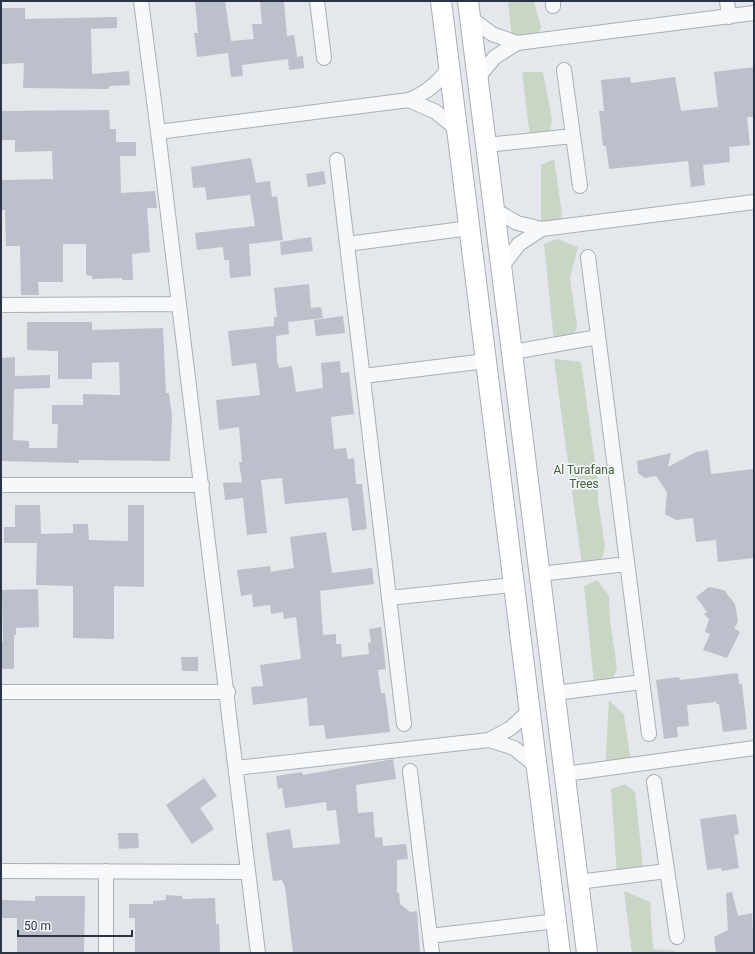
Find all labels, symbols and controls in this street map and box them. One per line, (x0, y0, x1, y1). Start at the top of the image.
park label: Al Turafana Trees (554, 463, 614, 491)
scale bar (18, 912, 132, 938)
text: 50 m (24, 919, 51, 933)

